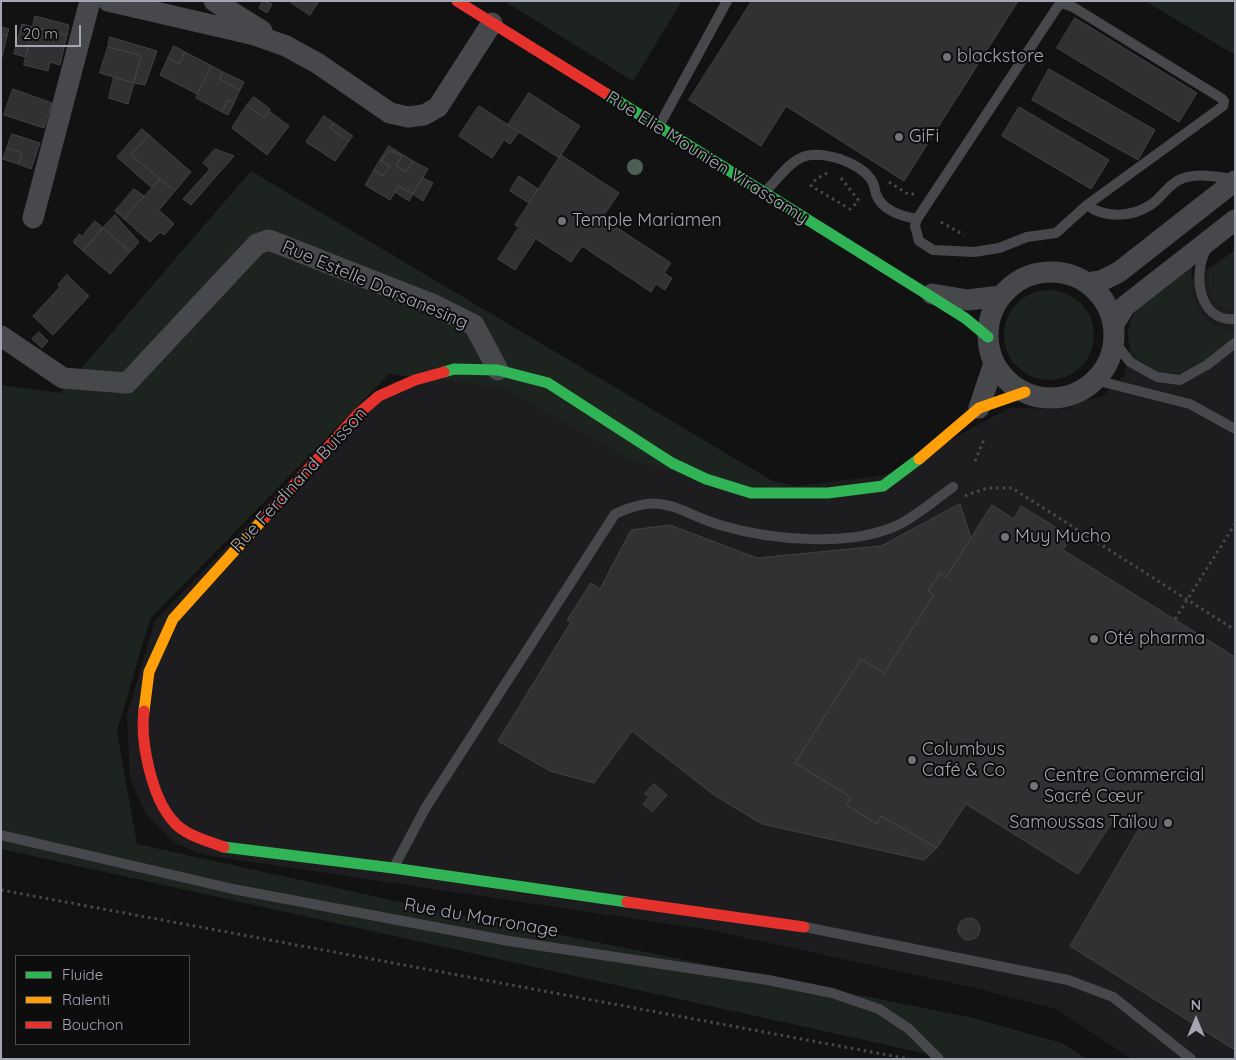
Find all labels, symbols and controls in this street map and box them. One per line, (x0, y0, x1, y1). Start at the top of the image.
scale bar (18, 15, 84, 47)
text: 20 m (23, 24, 58, 43)
place label: blackstore (957, 46, 1044, 68)
marker: blackstore (941, 51, 953, 63)
street label: Rue Elie Mounien Virassamy (602, 87, 812, 229)
place label: GiFi (909, 126, 939, 148)
marker: GiFi (893, 131, 905, 143)
place label: Temple Mariamen (572, 210, 722, 232)
marker: Temple Mariamen (556, 215, 568, 227)
street label: Rue Estelle Darsanesing (279, 236, 471, 334)
street label: Rue Ferdinand Buisson (226, 403, 372, 557)
place label: Muy Mucho (1015, 526, 1111, 548)
marker: Muy Mucho (999, 531, 1011, 543)
place label: Oté pharma (1104, 628, 1205, 650)
marker: Oté pharma (1088, 633, 1100, 645)
place label: Columbus Café & Co (922, 739, 1005, 782)
marker: Columbus Café & Co (906, 754, 918, 766)
place label: Centre Commercial Sacré Cœur (1044, 765, 1204, 808)
marker: Centre Commercial Sacré Cœur (1028, 780, 1040, 792)
place label: Samoussas Taïlou (1009, 812, 1158, 834)
marker: Samoussas Taïlou (1162, 817, 1174, 829)
street label: Rue du Marronage (402, 894, 560, 942)
legend (15, 955, 190, 1045)
text: Fluide (62, 965, 103, 984)
text: Ralenti (62, 990, 110, 1009)
north arrow (1171, 995, 1221, 1045)
text: N (1191, 996, 1201, 1014)
text: Bouchon (62, 1015, 123, 1034)

